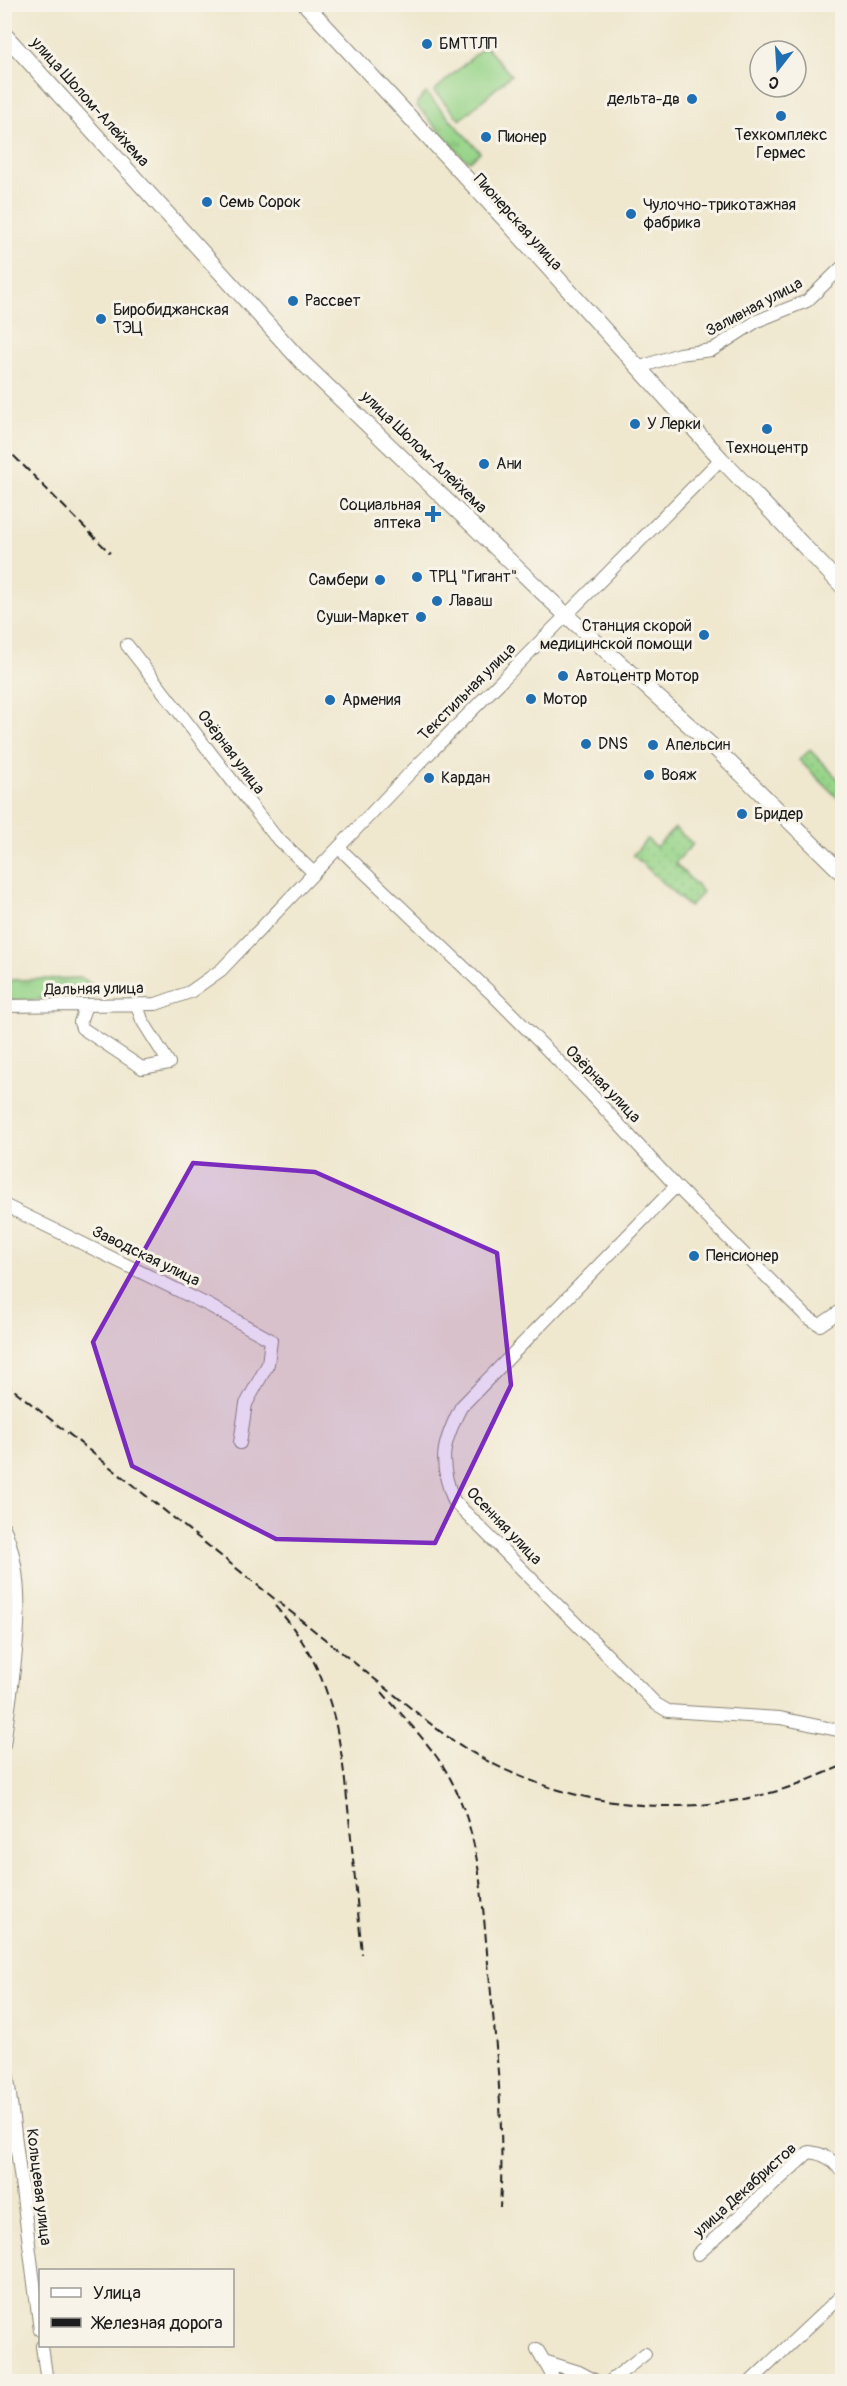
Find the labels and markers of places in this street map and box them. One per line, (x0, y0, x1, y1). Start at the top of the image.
place label: БМТТЛП (439, 34, 497, 54)
marker: БМТТЛП (420, 37, 434, 51)
place label: дельта-дв (607, 89, 680, 109)
marker: дельта-дв (685, 92, 699, 106)
marker: Техкомплекс Гермес (774, 109, 788, 123)
place label: Техкомплекс Гермес (735, 125, 828, 163)
place label: Пионер (498, 127, 547, 147)
marker: Пионер (479, 130, 493, 144)
place label: Семь Сорок (219, 192, 301, 212)
marker: Семь Сорок (200, 195, 214, 209)
place label: Чулочно-трикотажная фабрика (643, 195, 796, 233)
marker: Чулочно-трикотажная фабрика (624, 207, 638, 221)
place label: Рассвет (305, 291, 360, 311)
marker: Рассвет (286, 294, 300, 308)
place label: Биробиджанская ТЭЦ (113, 300, 229, 338)
marker: Биробиджанская ТЭЦ (94, 312, 108, 326)
place label: У Лерки (647, 414, 701, 434)
marker: У Лерки (628, 417, 642, 431)
marker: Техноцентр (760, 422, 774, 436)
place label: Техноцентр (726, 438, 808, 458)
place label: Ани (496, 454, 522, 474)
marker: Ани (477, 457, 491, 471)
place label: Социальная аптека (339, 495, 421, 533)
marker: Социальная аптека (426, 507, 440, 521)
place label: ТРЦ "Гигант" (429, 567, 517, 587)
place label: Самбери (308, 570, 368, 590)
marker: ТРЦ "Гигант" (410, 570, 424, 584)
marker: Самбери (373, 573, 387, 587)
place label: Лаваш (448, 591, 493, 611)
marker: Лаваш (430, 594, 444, 608)
place label: Суши-Маркет (316, 607, 409, 627)
marker: Суши-Маркет (414, 610, 428, 624)
place label: Станция скорой медицинской помощи (540, 616, 692, 654)
marker: Станция скорой медицинской помощи (697, 628, 711, 642)
place label: Автоцентр Мотор (575, 666, 699, 686)
marker: Автоцентр Мотор (556, 669, 570, 683)
place label: Мотор (543, 689, 587, 709)
place label: Армения (342, 690, 401, 710)
marker: Мотор (524, 692, 538, 706)
marker: Армения (323, 693, 337, 707)
place label: DNS (598, 734, 628, 754)
place label: Апельсин (665, 735, 730, 755)
marker: DNS (579, 737, 593, 751)
marker: Апельсин (646, 738, 660, 752)
place label: Вояж (661, 765, 697, 785)
place label: Кардан (441, 768, 490, 788)
marker: Вояж (642, 768, 656, 782)
marker: Кардан (422, 771, 436, 785)
place label: Бридер (754, 804, 803, 824)
marker: Бридер (735, 807, 749, 821)
place label: Пенсионер (706, 1246, 779, 1266)
marker: Пенсионер (687, 1249, 701, 1263)

